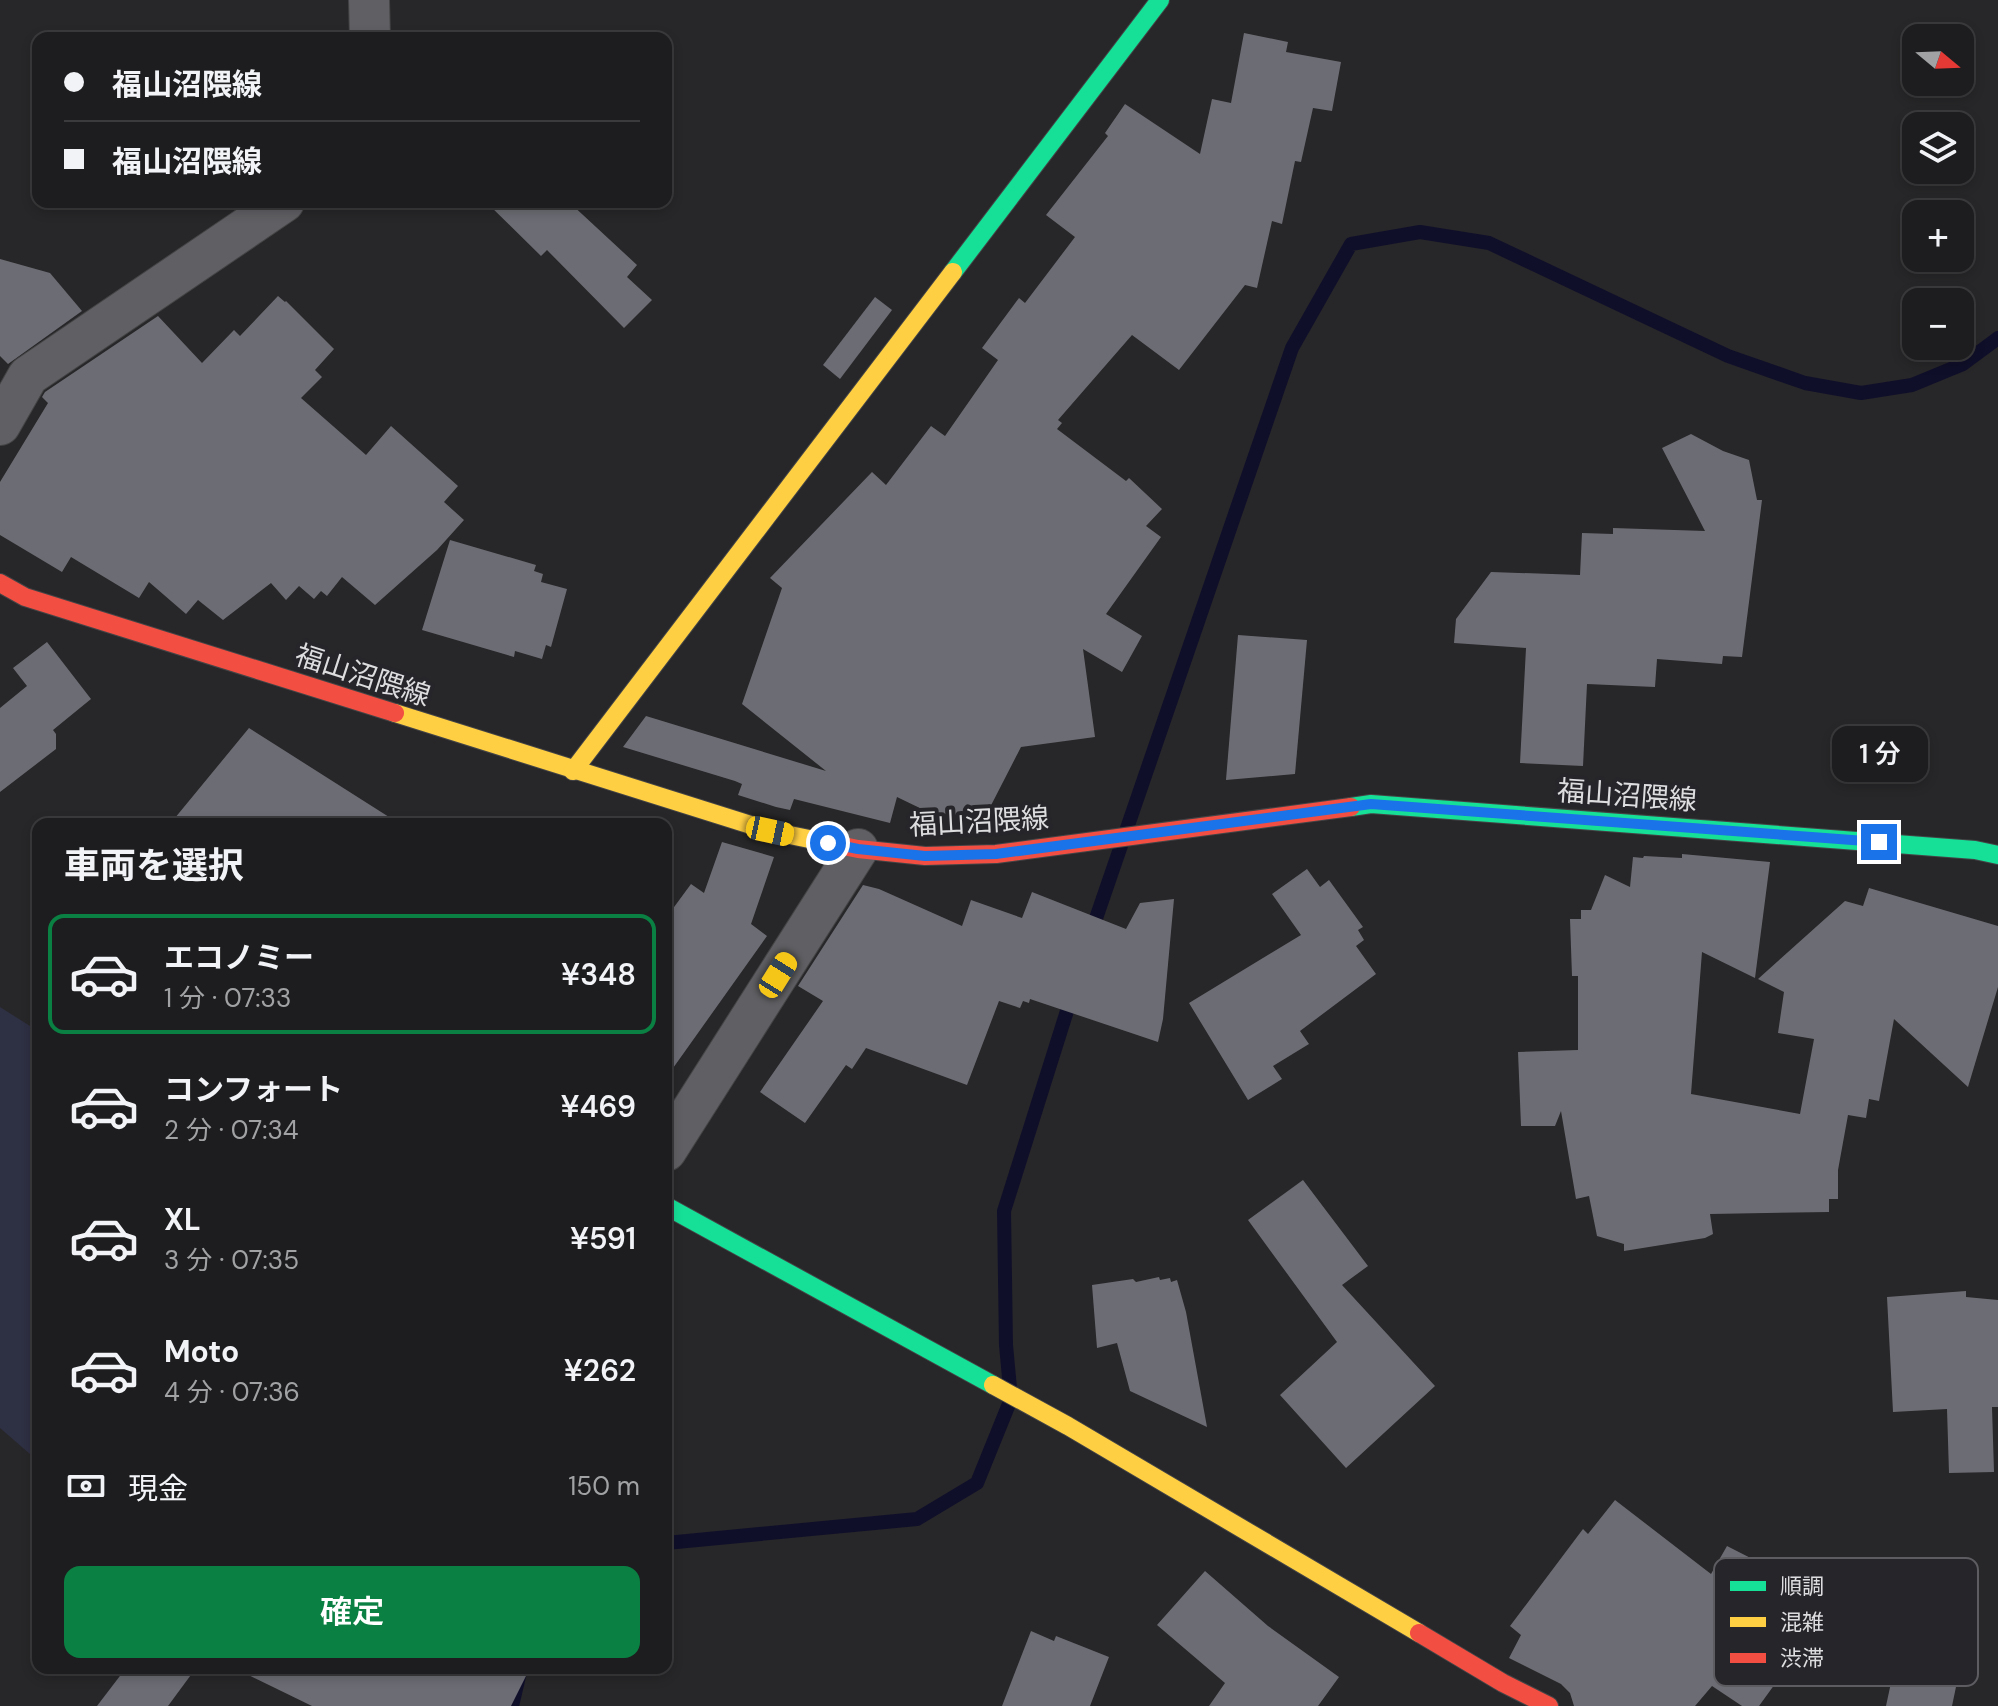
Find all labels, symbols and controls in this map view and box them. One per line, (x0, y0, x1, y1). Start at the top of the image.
north arrow (1902, 24, 1974, 96)
map controls (1902, 24, 1974, 360)
text: 福山沼隈線 (112, 65, 262, 104)
button: layers (1902, 112, 1974, 184)
text: 福山沼隈線 (112, 142, 262, 181)
button: + (1902, 200, 1974, 272)
button: − (1902, 288, 1974, 360)
street label: 福山沼隈線 (291, 636, 435, 715)
callout: 1 分 (1831, 726, 1927, 782)
text: 1 分 (1859, 737, 1901, 771)
street label: 福山沼隈線 (1556, 772, 1698, 819)
street label: 福山沼隈線 (908, 799, 1050, 844)
car (744, 814, 796, 848)
route end (1861, 824, 1897, 860)
route start (810, 825, 846, 861)
text: 車両を選択 (64, 842, 244, 889)
icon: car (68, 938, 140, 1010)
text: エコノミー (164, 938, 314, 977)
car (755, 948, 801, 1002)
text: ¥348 (561, 955, 636, 994)
text: 1 分 · 07:33 (164, 981, 291, 1015)
icon: car (68, 1070, 140, 1142)
text: コンフォート (164, 1070, 343, 1109)
text: ¥469 (560, 1087, 636, 1126)
text: 2 分 · 07:34 (164, 1113, 299, 1147)
text: XL (164, 1200, 201, 1239)
icon: car (68, 1202, 140, 1274)
text: ¥591 (570, 1219, 636, 1258)
text: 3 分 · 07:35 (164, 1243, 299, 1277)
text: Moto (164, 1332, 239, 1371)
icon: car (68, 1334, 140, 1406)
text: ¥262 (564, 1351, 636, 1390)
text: 4 分 · 07:36 (164, 1375, 300, 1409)
icon: cash (64, 1464, 108, 1508)
text: 現金 (128, 1469, 188, 1508)
text: 150 m (568, 1469, 640, 1503)
legend (1714, 1558, 1978, 1686)
button: 確定 (64, 1566, 640, 1658)
text: 順調 (1780, 1572, 1824, 1601)
text: 混雑 (1780, 1608, 1824, 1637)
text: 渋滞 (1780, 1644, 1824, 1673)

